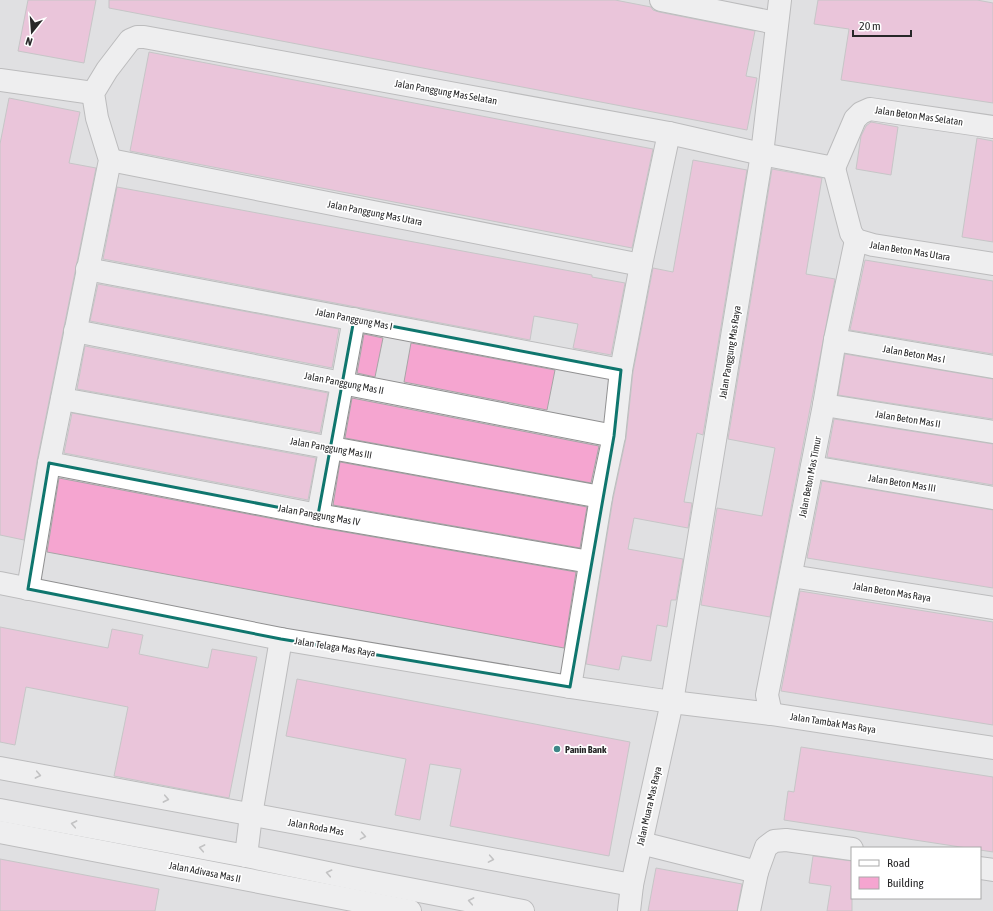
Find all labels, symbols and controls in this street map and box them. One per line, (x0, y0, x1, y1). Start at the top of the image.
north arrow (12, 12, 52, 52)
scale bar (853, 12, 911, 38)
text: 20 m (859, 19, 881, 33)
text: N (24, 35, 34, 48)
street label: Jalan Panggung Mas Selatan (394, 78, 498, 106)
street label: Jalan Beton Mas Selatan (874, 104, 964, 128)
street label: Jalan Panggung Mas Utara (327, 198, 424, 228)
street label: Jalan Beton Mas Utara (869, 239, 951, 263)
street label: Jalan Panggung Mas Raya (717, 304, 743, 399)
street label: Jalan Panggung Mas I (315, 306, 393, 332)
street label: Jalan Beton Mas I (882, 343, 946, 365)
street label: Jalan Panggung Mas II (303, 370, 385, 396)
street label: Jalan Beton Mas II (875, 408, 941, 430)
street label: Jalan Panggung Mas III (289, 435, 373, 461)
street label: Jalan Beton Mas Timur (797, 435, 823, 518)
street label: Jalan Beton Mas III (867, 472, 937, 494)
street label: Jalan Panggung Mas IV (277, 502, 361, 528)
street label: Jalan Beton Mas Raya (852, 580, 932, 604)
street label: Jalan Telaga Mas Raya (294, 635, 377, 659)
street label: Jalan Tambak Mas Raya (789, 711, 877, 735)
marker: Panin Bank (552, 744, 562, 754)
place label: Panin Bank (565, 744, 607, 755)
street label: Jalan Muara Mas Raya (635, 765, 664, 847)
one-way arrow (35, 770, 41, 779)
one-way arrow (163, 794, 169, 803)
street label: Jalan Roda Mas (287, 817, 345, 837)
one-way arrow (71, 820, 77, 828)
one-way arrow (360, 831, 366, 839)
one-way arrow (199, 844, 205, 852)
legend (851, 847, 981, 899)
one-way arrow (487, 854, 494, 863)
text: Road (887, 856, 910, 870)
street label: Jalan Adivasa Mas II (168, 860, 242, 884)
one-way arrow (326, 870, 332, 878)
text: Building (887, 876, 925, 890)
one-way arrow (467, 897, 474, 906)

